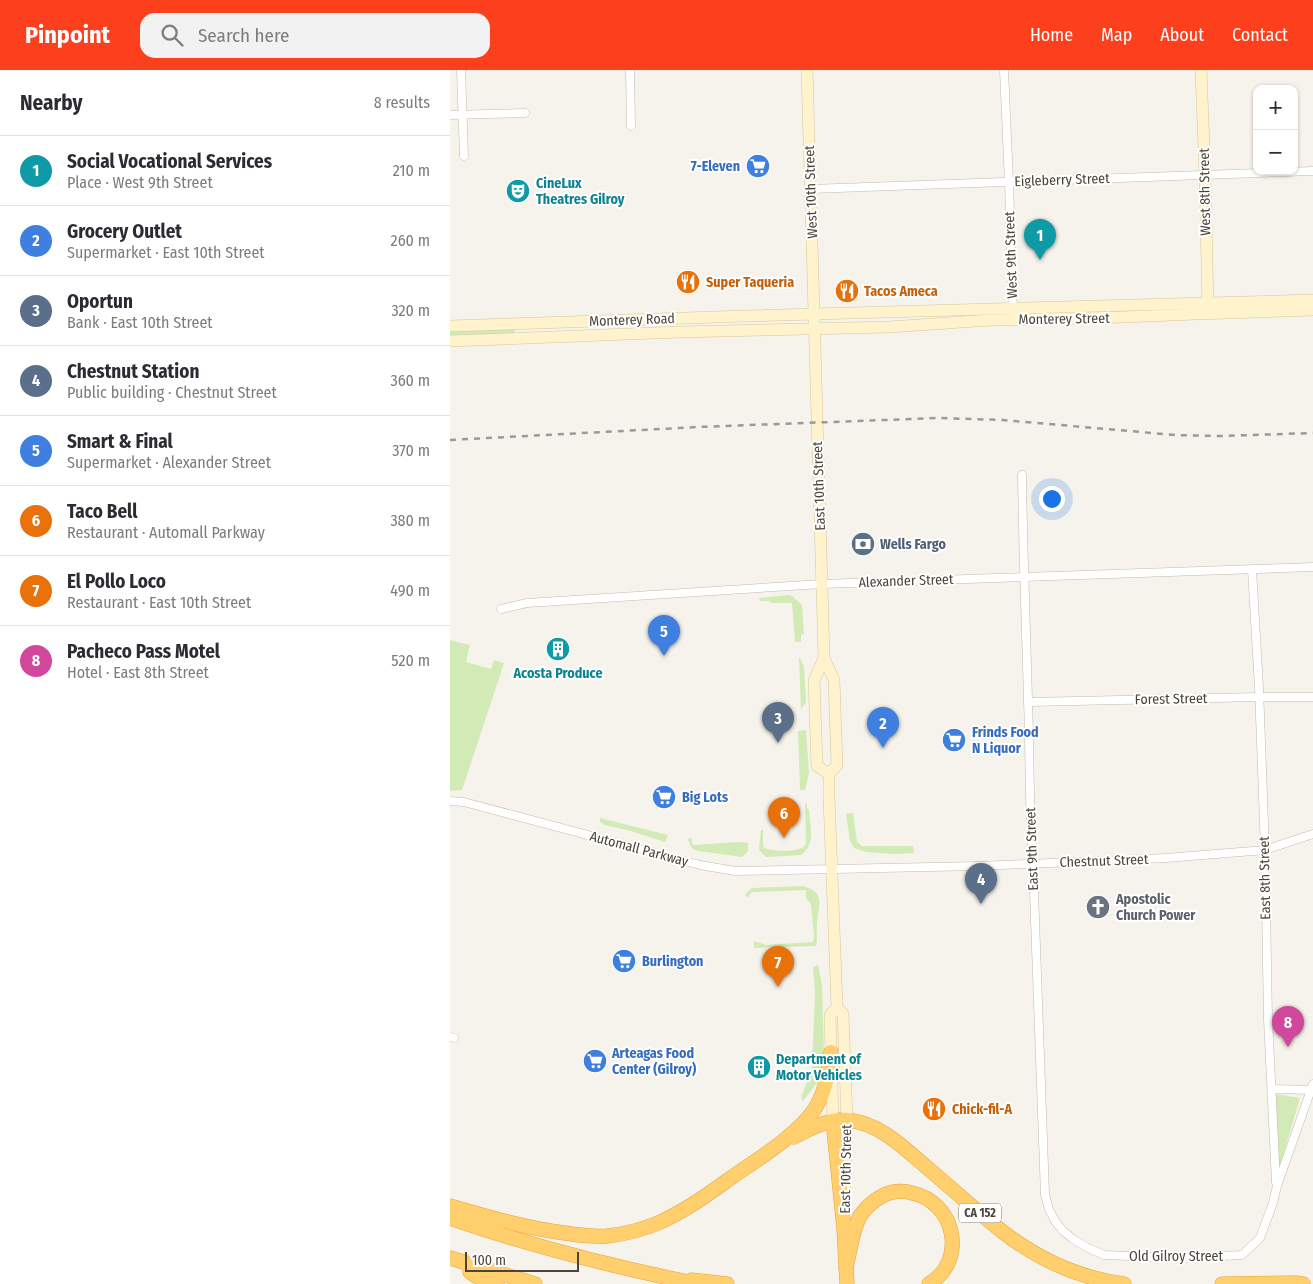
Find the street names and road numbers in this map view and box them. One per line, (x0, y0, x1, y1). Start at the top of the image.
street label: West 10th Street (801, 145, 821, 239)
street label: West 8th Street (1196, 148, 1214, 236)
street label: Eigleberry Street (1014, 170, 1110, 190)
street label: West 9th Street (1001, 211, 1021, 299)
street label: Monterey Road (589, 310, 675, 330)
street label: Monterey Street (1018, 310, 1110, 328)
street label: East 10th Street (809, 441, 829, 531)
street label: Alexander Street (858, 571, 954, 591)
street label: Forest Street (1135, 690, 1208, 708)
street label: East 9th Street (1022, 807, 1042, 891)
street label: Automall Parkway (588, 828, 691, 871)
street label: East 8th Street (1256, 836, 1274, 920)
street label: Chestnut Street (1059, 851, 1149, 871)
street label: East 10th Street (837, 1124, 855, 1214)
road number: CA 152 (959, 1204, 1001, 1222)
street label: Old Gilroy Street (1129, 1248, 1224, 1265)

